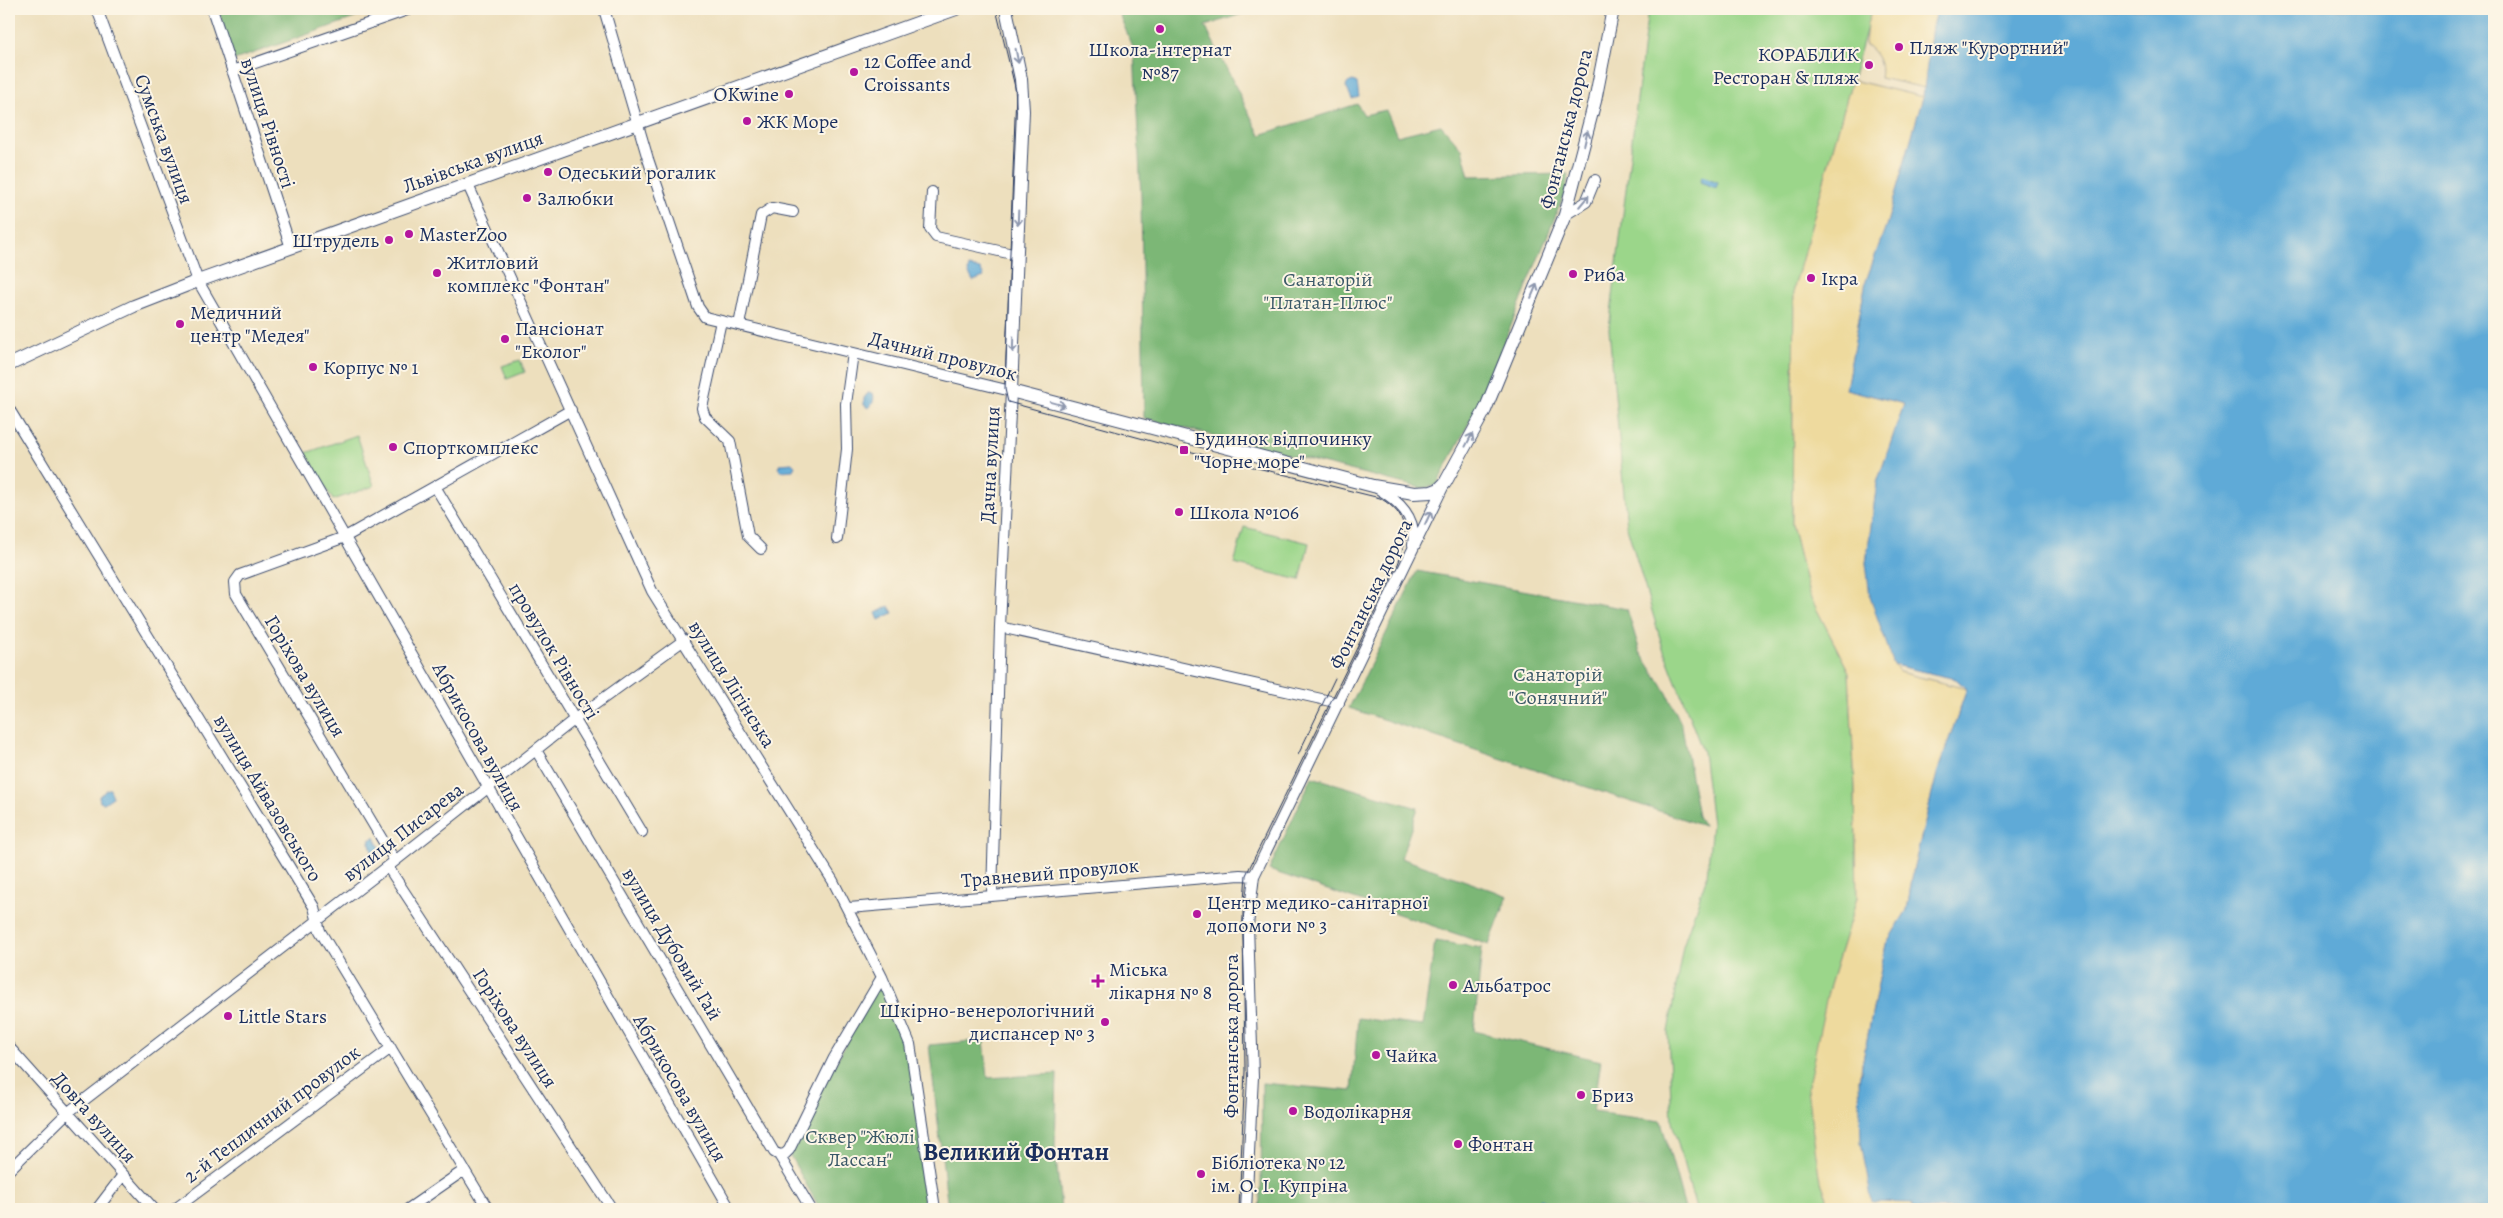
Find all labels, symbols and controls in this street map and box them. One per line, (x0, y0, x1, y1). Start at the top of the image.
marker: Школа-інтернат №87 (1154, 23, 1166, 35)
place label: Пляж "Курортний" (1909, 34, 2069, 61)
place label: Школа-інтернат №87 (1088, 36, 1232, 86)
place label: КОРАБЛИК Ресторан & пляж (1713, 41, 1859, 91)
marker: Пляж "Курортний" (1893, 41, 1905, 53)
street label: Фонтанська дорога (1533, 45, 1599, 212)
place label: 12 Coffee and Croissants (864, 48, 972, 98)
one-way arrow (1012, 48, 1022, 64)
street label: вулиця Рівності (234, 54, 302, 192)
marker: КОРАБЛИК Ресторан & пляж (1863, 59, 1875, 71)
marker: 12 Coffee and Croissants (848, 66, 860, 78)
street label: Сумська вулиця (128, 70, 200, 208)
place label: OKwine (714, 81, 779, 108)
marker: OKwine (783, 88, 795, 100)
place label: ЖК Море (757, 108, 838, 135)
marker: ЖК Море (741, 115, 753, 127)
street label: Львівська вулиця (399, 124, 547, 200)
one-way arrow (1582, 130, 1591, 146)
place label: Одеський рогалик (558, 159, 716, 186)
marker: Одеський рогалик (542, 166, 554, 178)
place label: Залюбки (537, 185, 614, 212)
marker: Залюбки (521, 192, 533, 204)
one-way arrow (1579, 194, 1590, 207)
one-way arrow (1014, 210, 1023, 226)
place label: MasterZoo (419, 221, 507, 248)
place label: Штрудель (292, 227, 379, 254)
marker: MasterZoo (403, 228, 415, 240)
marker: Штрудель (383, 234, 395, 246)
place label: Житловий комплекс "Фонтан" (447, 249, 610, 299)
place label: Риба (1583, 261, 1626, 288)
place label: Ікра (1821, 265, 1859, 292)
park label: Санаторій "Платан-Плюс" (1263, 266, 1393, 316)
marker: Житловий комплекс "Фонтан" (431, 267, 443, 279)
marker: Риба (1567, 268, 1579, 280)
marker: Ікра (1805, 272, 1817, 284)
one-way arrow (1530, 284, 1539, 299)
place label: Медичний центр "Медея" (190, 299, 310, 349)
place label: Пансіонат "Еколог" (515, 315, 604, 365)
marker: Медичний центр "Медея" (174, 318, 186, 330)
street label: Дачний провулок (866, 325, 1020, 387)
marker: Пансіонат "Еколог" (499, 333, 511, 345)
one-way arrow (1009, 337, 1018, 353)
place label: Корпус № 1 (323, 354, 419, 381)
marker: Корпус № 1 (307, 361, 319, 373)
one-way arrow (1050, 400, 1066, 409)
street label: Дачна вулиця (973, 406, 1007, 524)
place label: Будинок відпочинку "Чорне море" (1194, 425, 1372, 475)
one-way arrow (1465, 433, 1474, 448)
place label: Спорткомплекс (403, 434, 539, 461)
marker: Спорткомплекс (387, 441, 399, 453)
marker: Будинок відпочинку "Чорне море" (1178, 444, 1190, 456)
place label: Школа №106 (1189, 499, 1299, 526)
marker: Школа №106 (1173, 506, 1185, 518)
one-way arrow (1424, 511, 1434, 526)
street label: Фонтанська дорога (1323, 514, 1419, 674)
street label: провулок Рівності (502, 577, 606, 725)
street label: Горіхова вулиця (258, 610, 352, 742)
street label: вулиця Лігінська (682, 615, 782, 754)
street label: Абрикосова вулиця (425, 657, 530, 816)
park label: Санаторій "Сонячний" (1508, 661, 1608, 711)
street label: вулиця Айвазовського (207, 709, 329, 887)
street label: вулиця Писарева (337, 776, 470, 888)
street label: Травневий провулок (960, 852, 1140, 894)
street label: вулиця Дубовий Гай (616, 863, 728, 1025)
place label: Центр медико-санітарної допомоги № 3 (1206, 889, 1428, 939)
marker: Центр медико-санітарної допомоги № 3 (1191, 908, 1203, 920)
street label: Фонтанська дорога (1218, 953, 1245, 1118)
place label: Міська лікарня № 8 (1109, 956, 1212, 1006)
street label: Горіхова вулиця (466, 963, 564, 1093)
place label: Альбатрос (1462, 972, 1551, 999)
marker: Міська лікарня № 8 (1091, 974, 1105, 988)
marker: Альбатрос (1447, 979, 1459, 991)
place label: Шкірно-венерологічний диспансер № 3 (879, 997, 1095, 1047)
place label: Little Stars (238, 1003, 327, 1030)
street label: Абрикосова вулиця (626, 1008, 733, 1167)
marker: Little Stars (222, 1010, 234, 1022)
marker: Шкірно-венерологічний диспансер № 3 (1099, 1016, 1111, 1028)
street label: 2-й Тепличний провулок (178, 1039, 366, 1189)
place label: Чайка (1386, 1042, 1438, 1069)
marker: Чайка (1370, 1049, 1382, 1061)
street label: Довга вулиця (46, 1065, 142, 1169)
place label: Бриз (1591, 1082, 1634, 1109)
marker: Бриз (1575, 1089, 1587, 1101)
place label: Водолікарня (1303, 1098, 1411, 1125)
marker: Водолікарня (1287, 1105, 1299, 1117)
park label: Сквер "Жюлі Лассан" (805, 1123, 915, 1173)
place label: Фонтан (1468, 1131, 1534, 1158)
district label: Великий Фонтан (923, 1135, 1109, 1169)
marker: Фонтан (1452, 1138, 1464, 1150)
place label: Бібліотека № 12 ім. О. І. Купріна (1211, 1149, 1349, 1199)
marker: Бібліотека № 12 ім. О. І. Купріна (1195, 1168, 1207, 1180)

